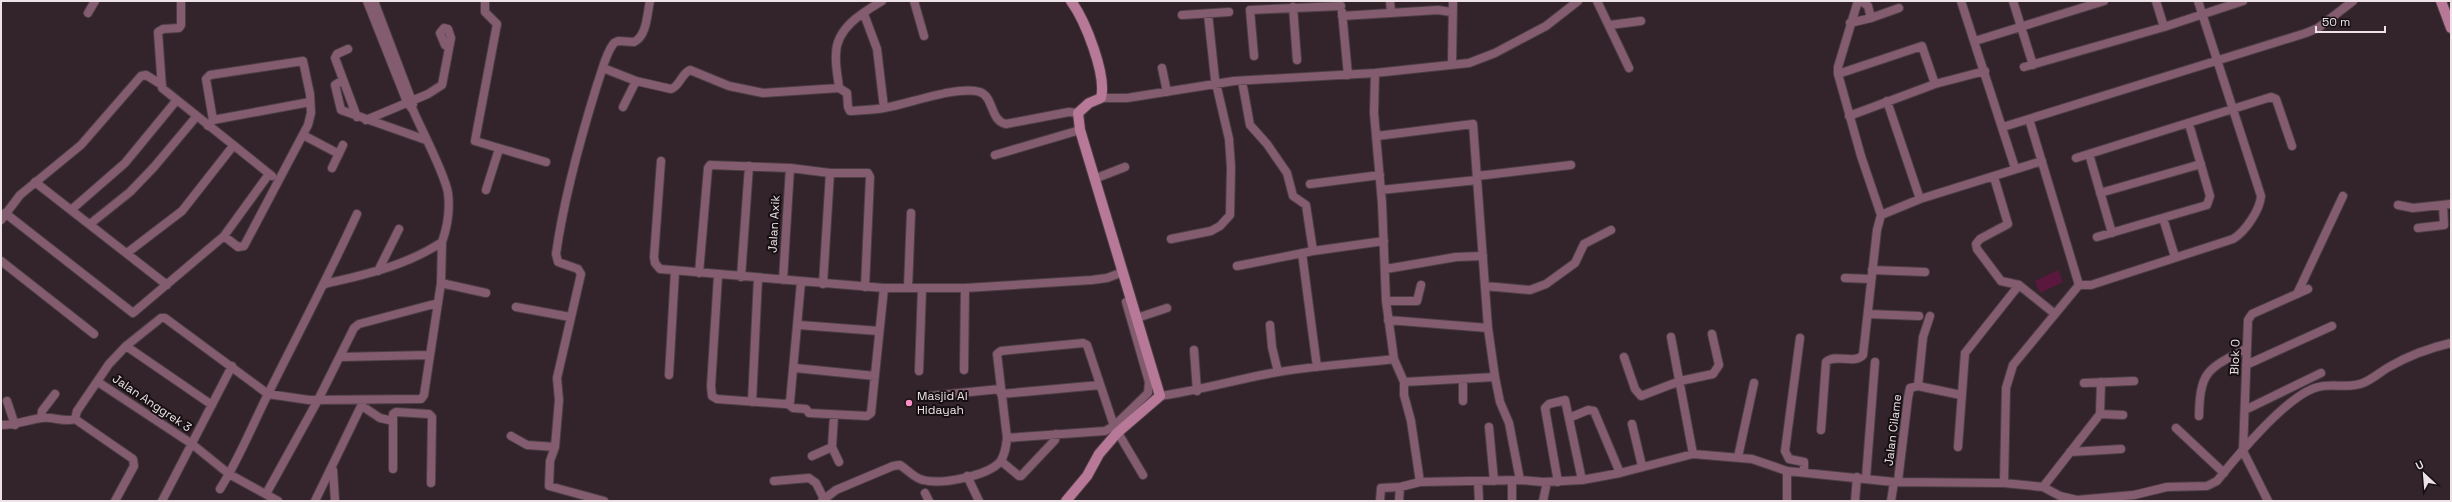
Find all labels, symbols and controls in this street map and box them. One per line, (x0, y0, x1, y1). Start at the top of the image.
scale bar (2316, 8, 2385, 34)
text: 50 m (2322, 14, 2350, 30)
street label: Jalan Axik (764, 194, 784, 253)
street label: Blok O (2226, 339, 2244, 375)
street label: Jalan Anggrek 3 (109, 371, 195, 435)
place label: Masjid Al Hidayah (917, 388, 968, 418)
street label: Jalan Cilame (1881, 393, 1905, 467)
marker: Masjid Al Hidayah (904, 398, 914, 408)
north arrow (2404, 454, 2444, 494)
text: U (2413, 457, 2426, 473)

